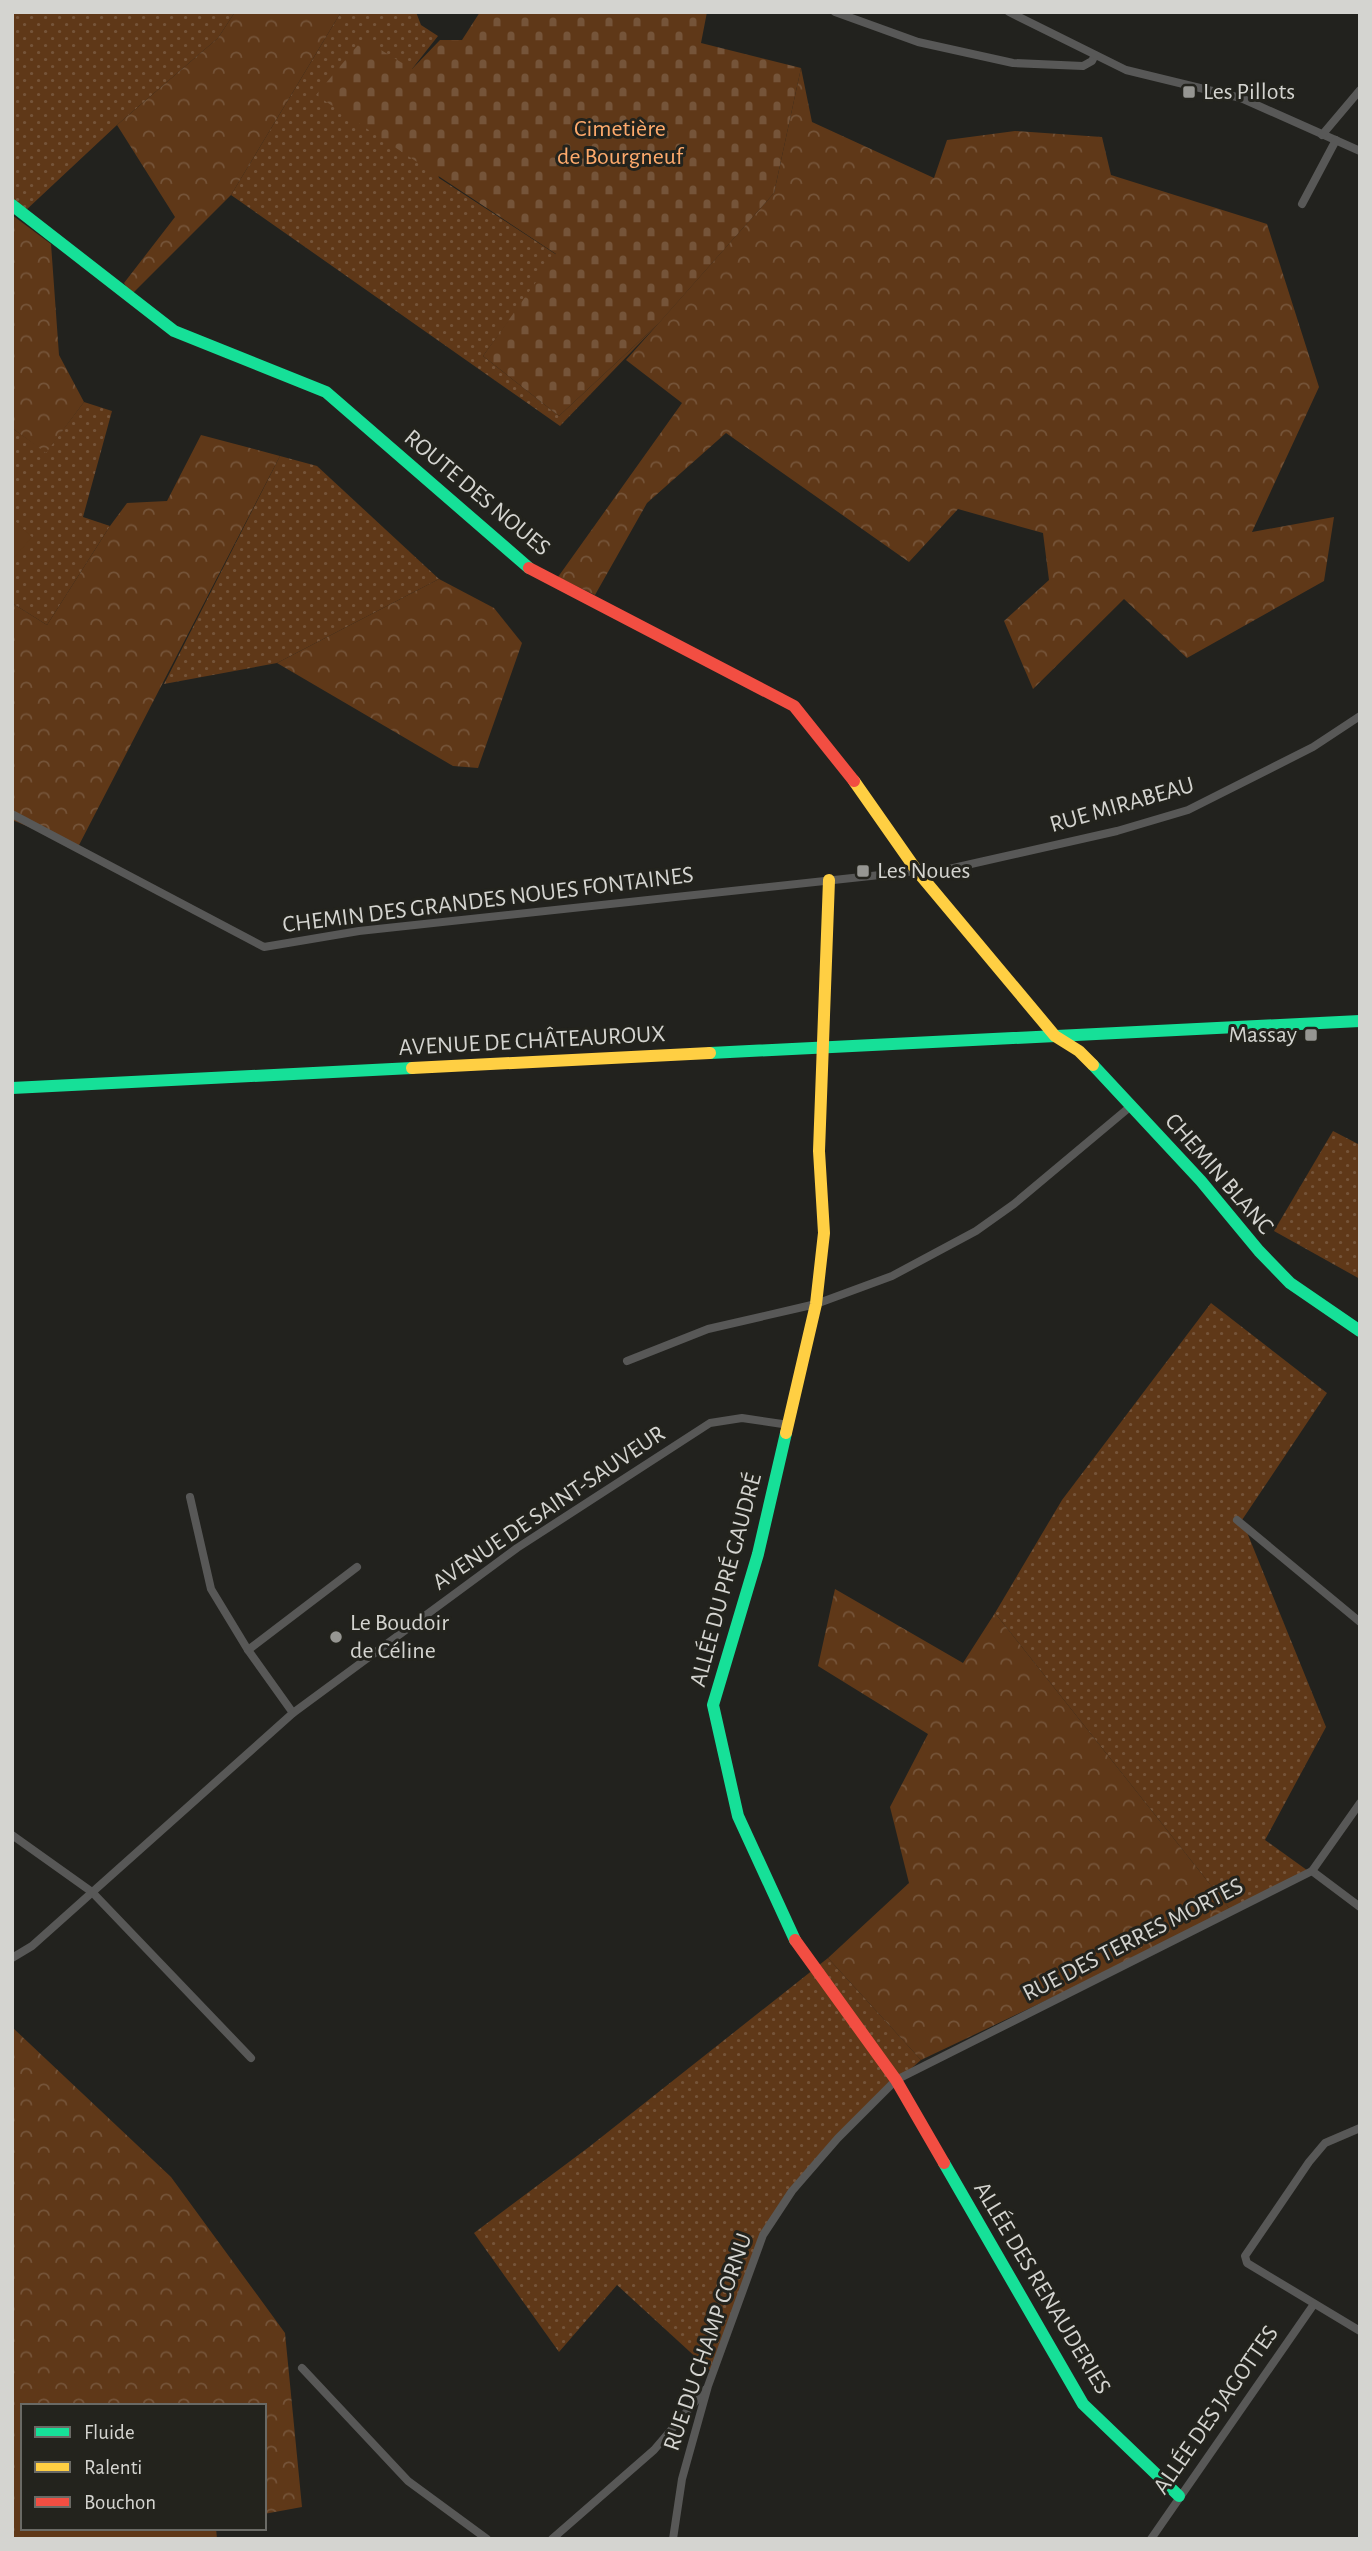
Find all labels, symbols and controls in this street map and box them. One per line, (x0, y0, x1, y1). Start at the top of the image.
place label: Les Pillots (1203, 80, 1295, 104)
marker: Les Pillots (1181, 84, 1197, 100)
park label: Cimetière de Bourgneuf (557, 117, 685, 169)
street label: ROUTE DES NOUES (400, 425, 554, 561)
street label: RUE MIRABEAU (1047, 773, 1197, 837)
place label: Les Noues (877, 859, 970, 883)
street label: CHEMIN DES GRANDES NOUES FONTAINES (281, 863, 695, 937)
marker: Les Noues (855, 863, 871, 879)
street label: AVENUE DE CHÂTEAUROUX (398, 1020, 666, 1060)
place label: Massay (1228, 1023, 1297, 1047)
marker: Massay (1303, 1027, 1319, 1043)
street label: CHEMIN BLANC (1160, 1109, 1278, 1239)
street label: AVENUE DE SAINT-SAUVEUR (428, 1421, 670, 1595)
street label: ALLÉE DU PRÉ GAUDRÉ (684, 1470, 766, 1689)
place label: Le Boudoir de Céline (350, 1611, 449, 1663)
marker: Le Boudoir de Céline (328, 1629, 344, 1645)
street label: RUE DES TERRES MORTES (1019, 1874, 1247, 2006)
street label: ALLÉE DES RENAUDERIES (969, 2177, 1117, 2398)
street label: RUE DU CHAMP CORNU (659, 2230, 757, 2454)
street label: ALLÉE DES JAGOTTES (1147, 2320, 1283, 2499)
legend (21, 2404, 266, 2530)
text: Fluide (84, 2422, 135, 2443)
text: Ralenti (84, 2457, 142, 2478)
text: Bouchon (84, 2492, 156, 2513)

